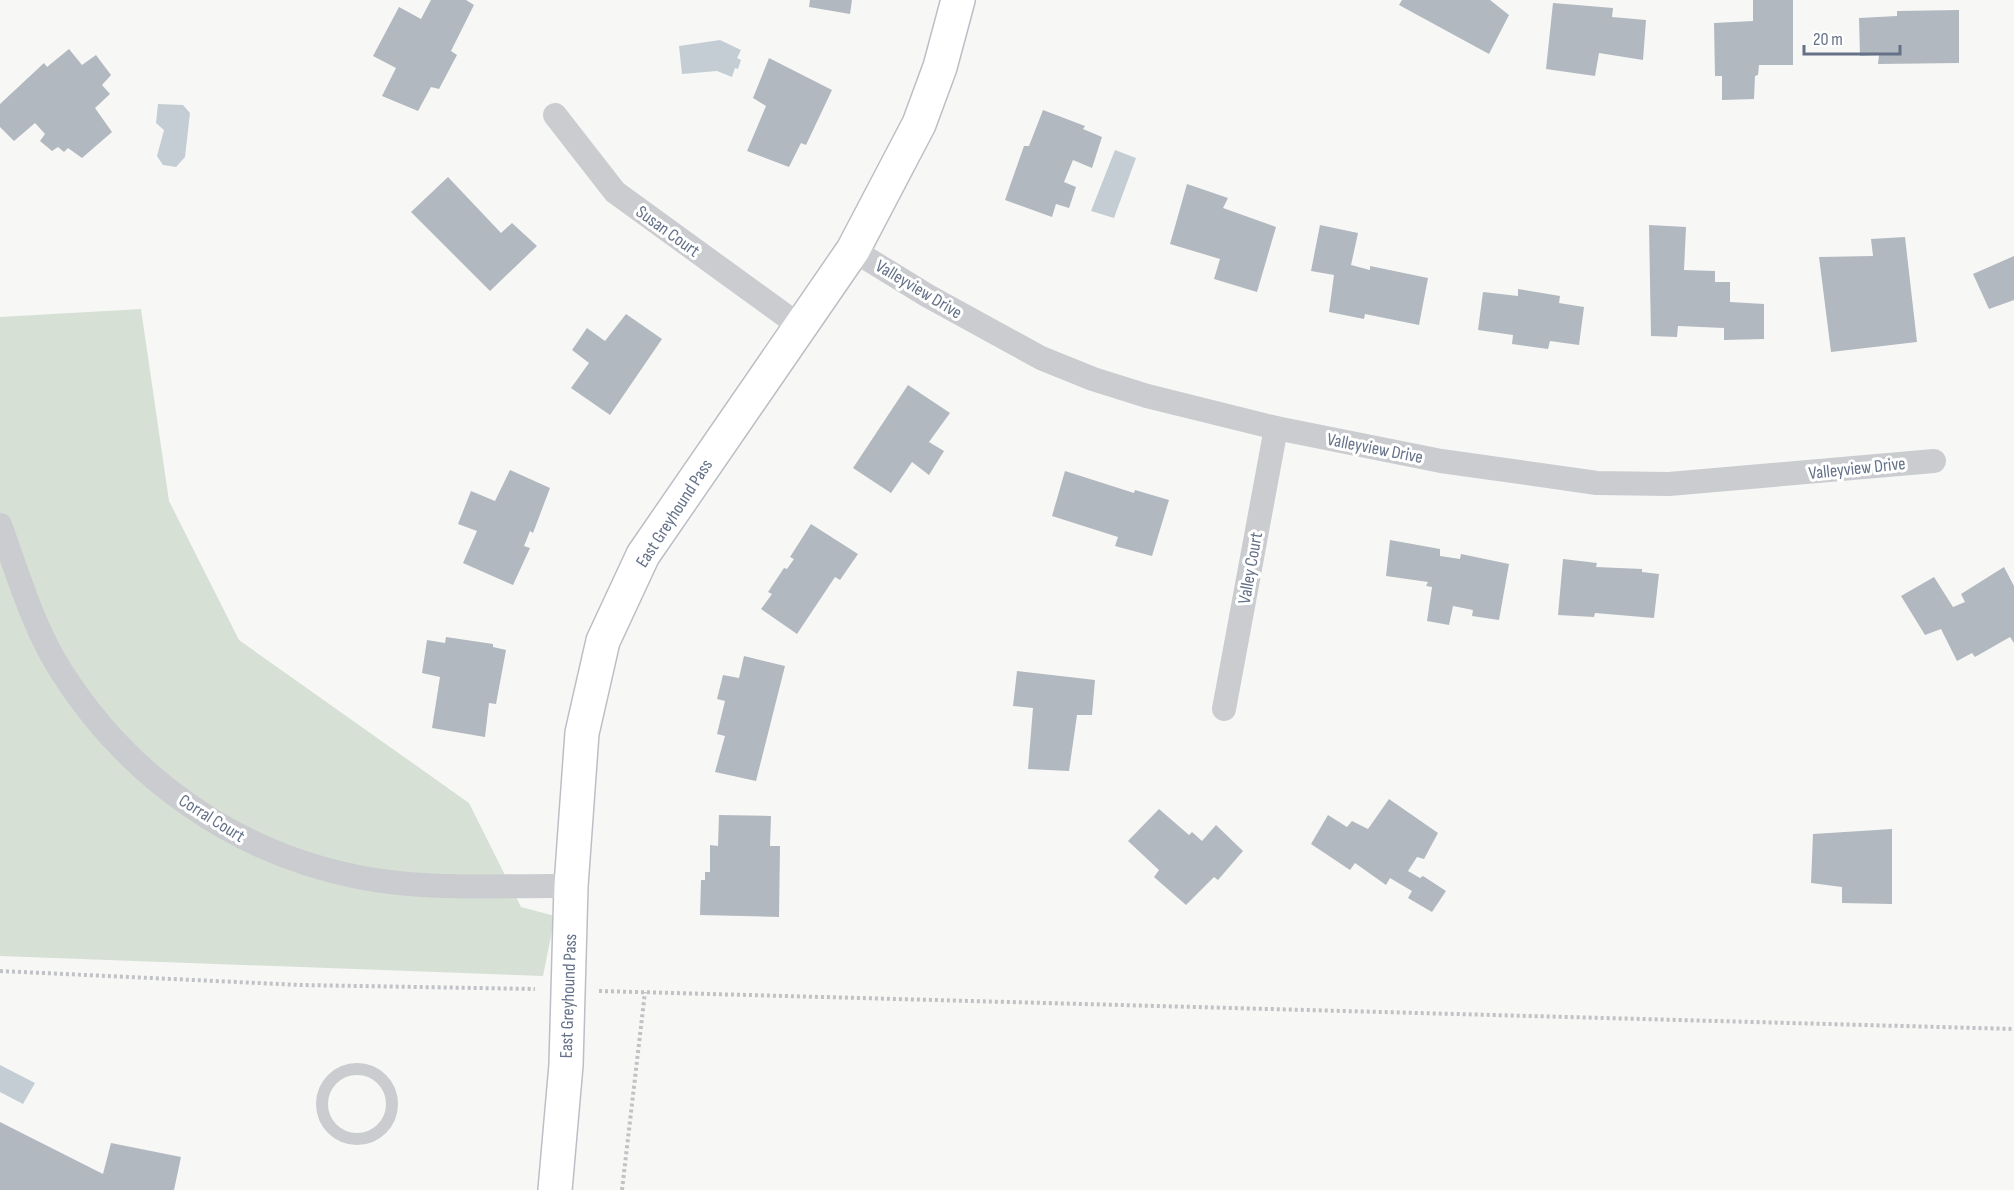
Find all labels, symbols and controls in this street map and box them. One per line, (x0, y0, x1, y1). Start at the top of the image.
scale bar (1804, 18, 1900, 56)
text: 20 m (1813, 29, 1843, 50)
street label: Susan Court (632, 201, 704, 262)
street label: Valleyview Drive (872, 255, 966, 323)
street label: Valleyview Drive (1325, 429, 1425, 468)
street label: Valleyview Drive (1808, 453, 1906, 484)
street label: East Greyhound Pass (632, 455, 717, 571)
street label: Valley Court (1234, 530, 1267, 606)
street label: Corral Court (175, 790, 249, 847)
street label: East Greyhound Pass (556, 933, 581, 1059)

